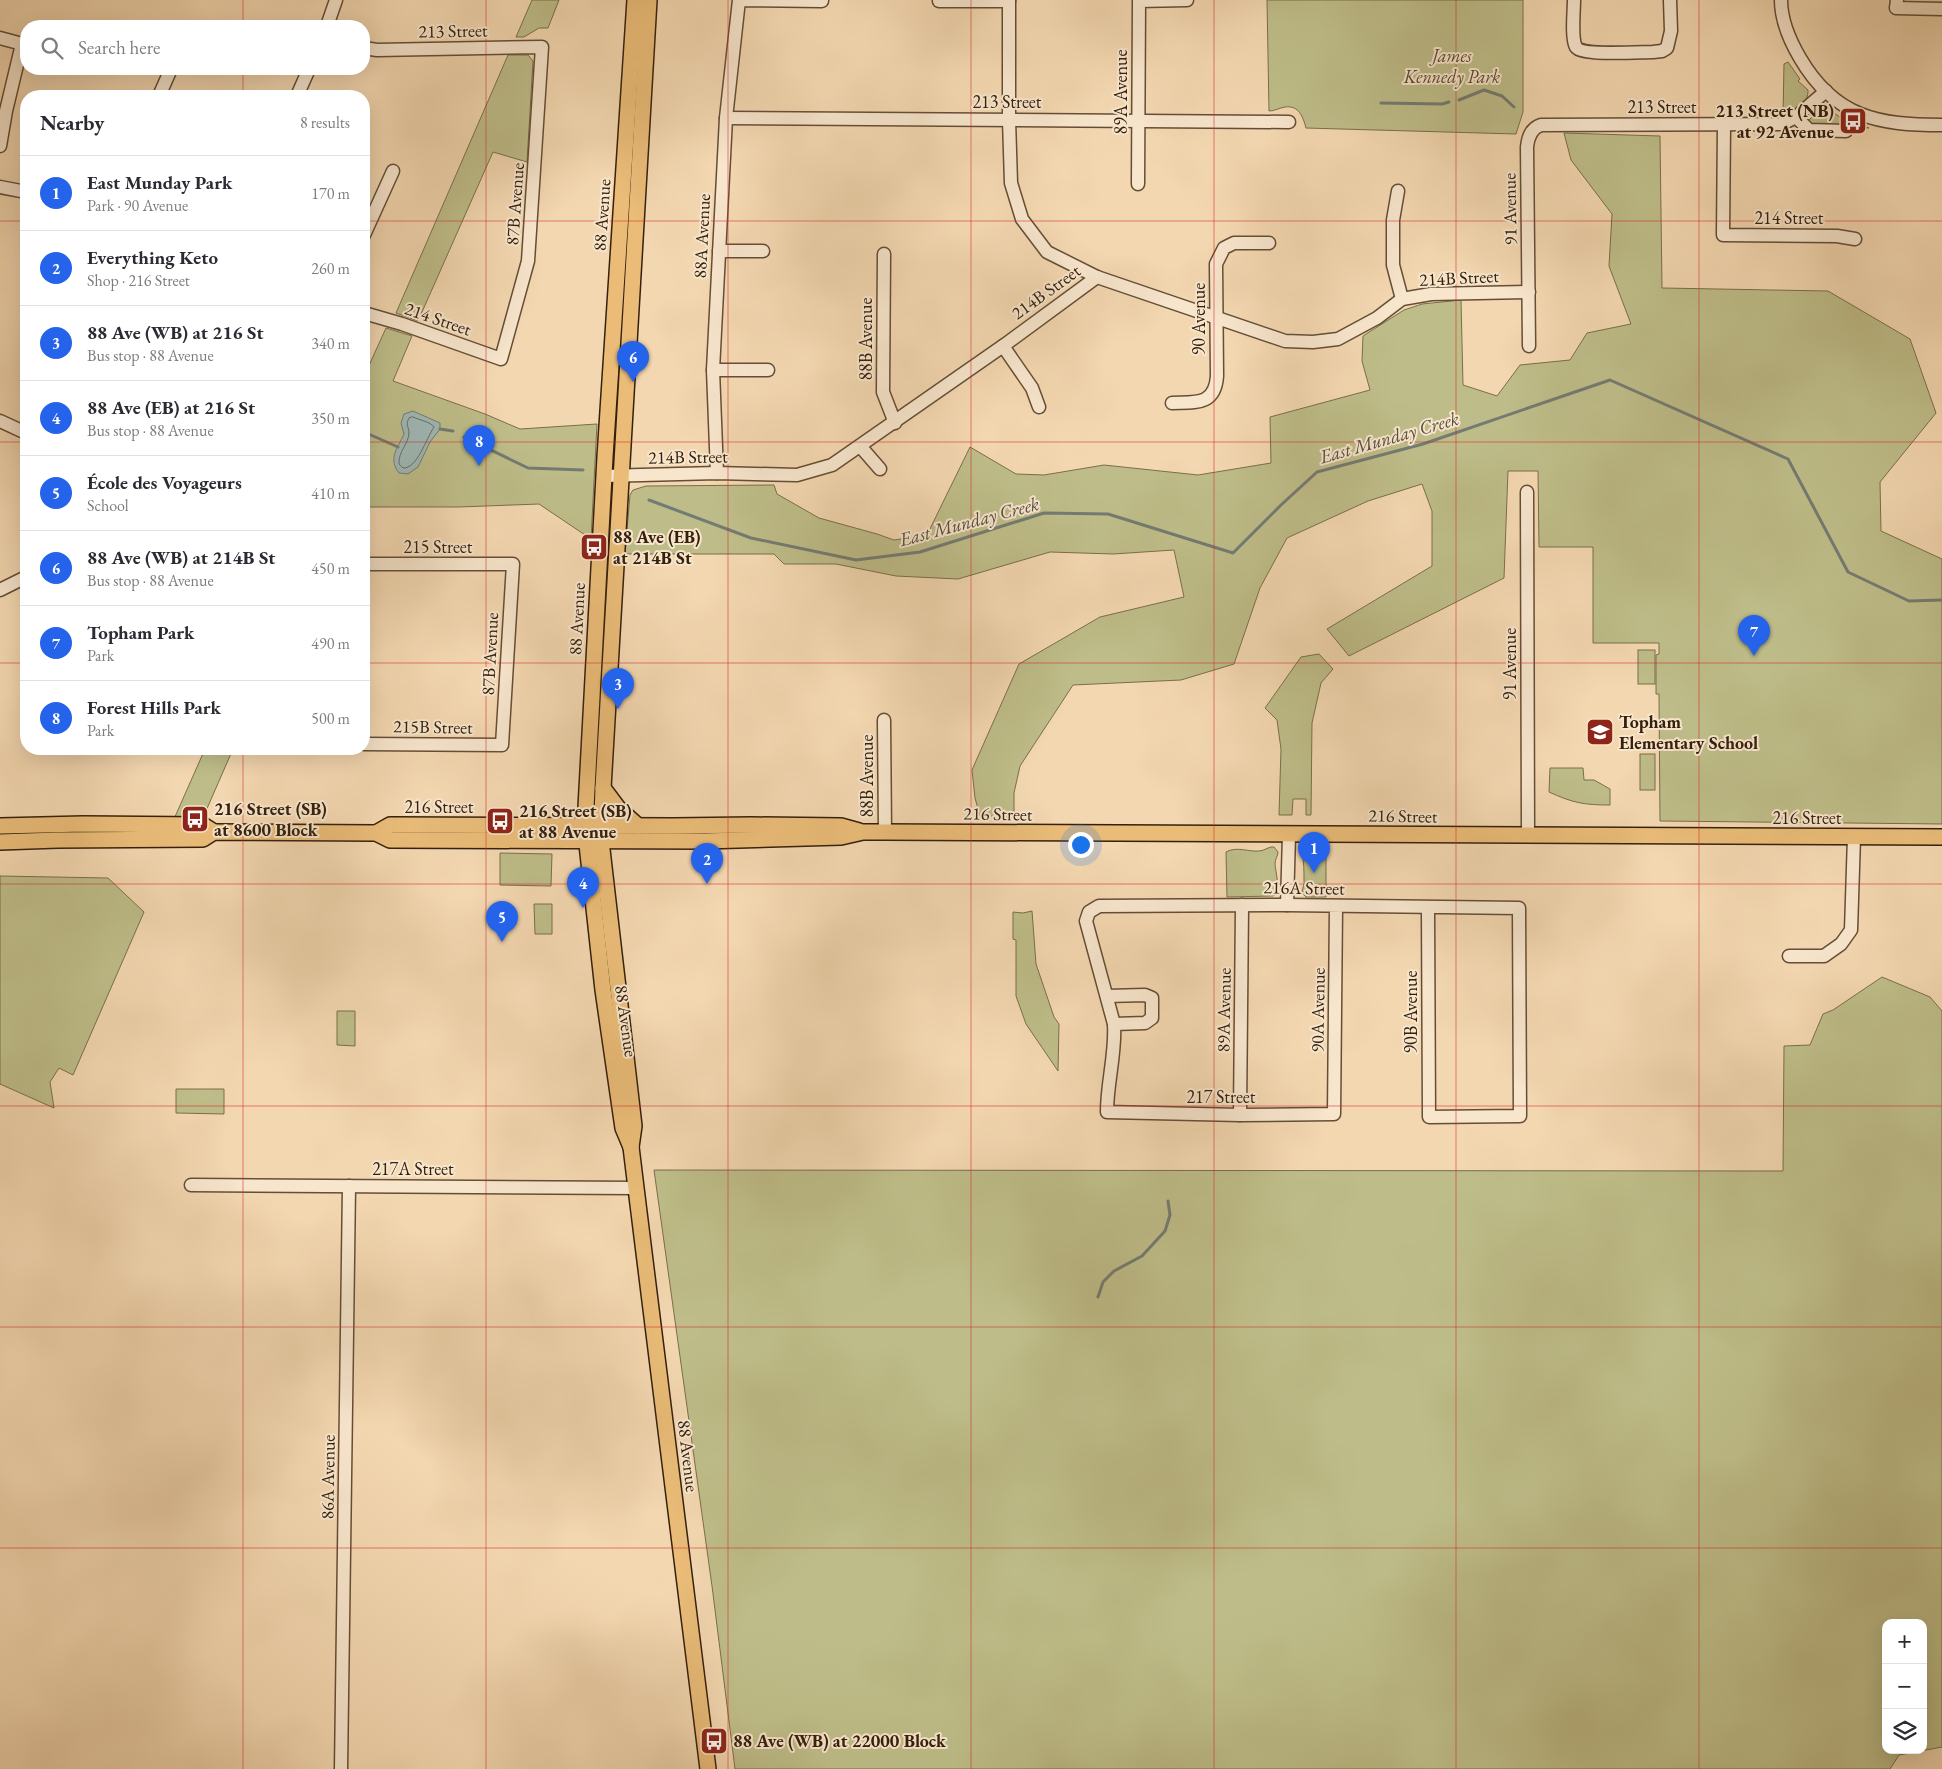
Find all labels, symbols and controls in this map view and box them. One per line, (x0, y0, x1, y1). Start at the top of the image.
street label: 213 Street (418, 18, 488, 43)
search box (20, 20, 370, 75)
icon: search (38, 34, 66, 62)
text: Search here (78, 35, 160, 60)
park label: James Kennedy Park (1403, 44, 1500, 89)
street label: 89A Avenue (1109, 50, 1132, 135)
street label: 213 Street (972, 90, 1042, 113)
street label: 213 Street (1627, 95, 1697, 118)
place label: 213 Street (NB) at 92 Avenue (1716, 99, 1834, 143)
bus stop icon: 213 Street (NB) at 92 Avenue (1838, 106, 1868, 136)
text: Nearby (40, 109, 104, 136)
text: 8 results (300, 112, 350, 133)
street label: 87B Avenue (500, 162, 529, 246)
text: East Munday Park (87, 170, 232, 195)
street label: 91 Avenue (1497, 173, 1522, 245)
street label: 88 Avenue (587, 178, 616, 252)
text: 1 (52, 183, 60, 204)
text: 170 m (311, 183, 350, 204)
street label: 88A Avenue (688, 193, 715, 279)
text: Park · 90 Avenue (87, 195, 188, 216)
street label: 214 Street (1754, 206, 1824, 229)
text: Everything Keto (87, 245, 218, 270)
text: 2 (52, 258, 60, 279)
text: 260 m (311, 258, 350, 279)
street label: 214B Street (1007, 259, 1085, 324)
street label: 214B Street (1419, 264, 1500, 291)
text: Shop · 216 Street (87, 270, 190, 291)
street label: 90 Avenue (1187, 283, 1210, 355)
street label: 214 Street (402, 296, 475, 341)
street label: 88B Avenue (854, 297, 877, 381)
text: 88 Ave (WB) at 216 St (87, 320, 264, 345)
text: 3 (52, 333, 60, 354)
text: 340 m (311, 333, 350, 354)
pin: 6 (617, 341, 649, 382)
text: Bus stop · 88 Avenue (87, 345, 214, 366)
text: 88 Ave (EB) at 216 St (87, 395, 255, 420)
water label: East Munday Creek (1316, 406, 1462, 470)
text: 4 (52, 408, 60, 429)
text: 350 m (311, 408, 350, 429)
text: Bus stop · 88 Avenue (87, 420, 214, 441)
pin: 8 (463, 425, 495, 466)
street label: 214B Street (648, 444, 728, 469)
text: École des Voyageurs (87, 470, 242, 495)
text: 5 (52, 483, 60, 504)
text: 410 m (311, 483, 350, 504)
water label: East Munday Creek (896, 491, 1042, 552)
text: School (87, 495, 129, 516)
place label: 88 Ave (EB) at 214B St (613, 525, 701, 569)
bus stop icon: 88 Ave (EB) at 214B St (579, 532, 609, 562)
street label: 215 Street (403, 535, 473, 558)
text: 88 Ave (WB) at 214B St (87, 545, 275, 570)
text: 6 (52, 558, 60, 579)
text: 450 m (311, 558, 350, 579)
text: Bus stop · 88 Avenue (87, 570, 214, 591)
street label: 88 Avenue (563, 582, 590, 656)
street label: 87B Avenue (476, 612, 503, 696)
pin: 7 (1738, 615, 1770, 656)
text: Topham Park (87, 620, 195, 645)
street label: 91 Avenue (1498, 628, 1521, 700)
text: 7 (52, 633, 60, 654)
text: 490 m (311, 633, 350, 654)
text: Park (87, 645, 114, 666)
pin: 3 (602, 668, 634, 709)
text: Forest Hills Park (87, 695, 221, 720)
text: 8 (52, 708, 60, 729)
text: 500 m (311, 708, 350, 729)
place label: Topham Elementary School (1619, 710, 1758, 754)
street label: 215B Street (393, 714, 473, 739)
school or university icon: Topham Elementary School (1585, 717, 1615, 747)
text: Park (87, 720, 114, 741)
street label: 88B Avenue (855, 734, 878, 818)
street label: 216 Street (404, 795, 474, 818)
place label: 216 Street (SB) at 8600 Block (214, 797, 327, 841)
place label: 216 Street (SB) at 88 Avenue (519, 799, 632, 843)
street label: 216 Street (963, 801, 1033, 826)
street label: 216 Street (1368, 803, 1438, 828)
bus stop icon: 216 Street (SB) at 8600 Block (180, 804, 210, 834)
bus stop icon: 216 Street (SB) at 88 Avenue (485, 806, 515, 836)
street label: 216 Street (1772, 806, 1842, 829)
your location (1068, 832, 1094, 858)
pin: 1 (1298, 832, 1330, 873)
pin: 2 (691, 843, 723, 884)
pin: 4 (567, 867, 599, 908)
street label: 216A Street (1263, 875, 1345, 900)
pin: 5 (486, 901, 518, 942)
street label: 89A Avenue (1211, 967, 1236, 1053)
street label: 90A Avenue (1305, 967, 1330, 1053)
street label: 90B Avenue (1399, 970, 1422, 1054)
street label: 88 Avenue (610, 983, 643, 1058)
street label: 217 Street (1186, 1085, 1256, 1108)
street label: 217A Street (372, 1157, 454, 1180)
street label: 88 Avenue (673, 1419, 704, 1493)
street label: 86A Avenue (315, 1434, 340, 1520)
map controls (1882, 1619, 1927, 1754)
button: + (1882, 1619, 1927, 1664)
button: − (1882, 1664, 1927, 1709)
button: layers (1882, 1709, 1927, 1754)
bus stop icon: 88 Ave (WB) at 22000 Block (699, 1726, 729, 1756)
place label: 88 Ave (WB) at 22000 Block (733, 1729, 947, 1752)

